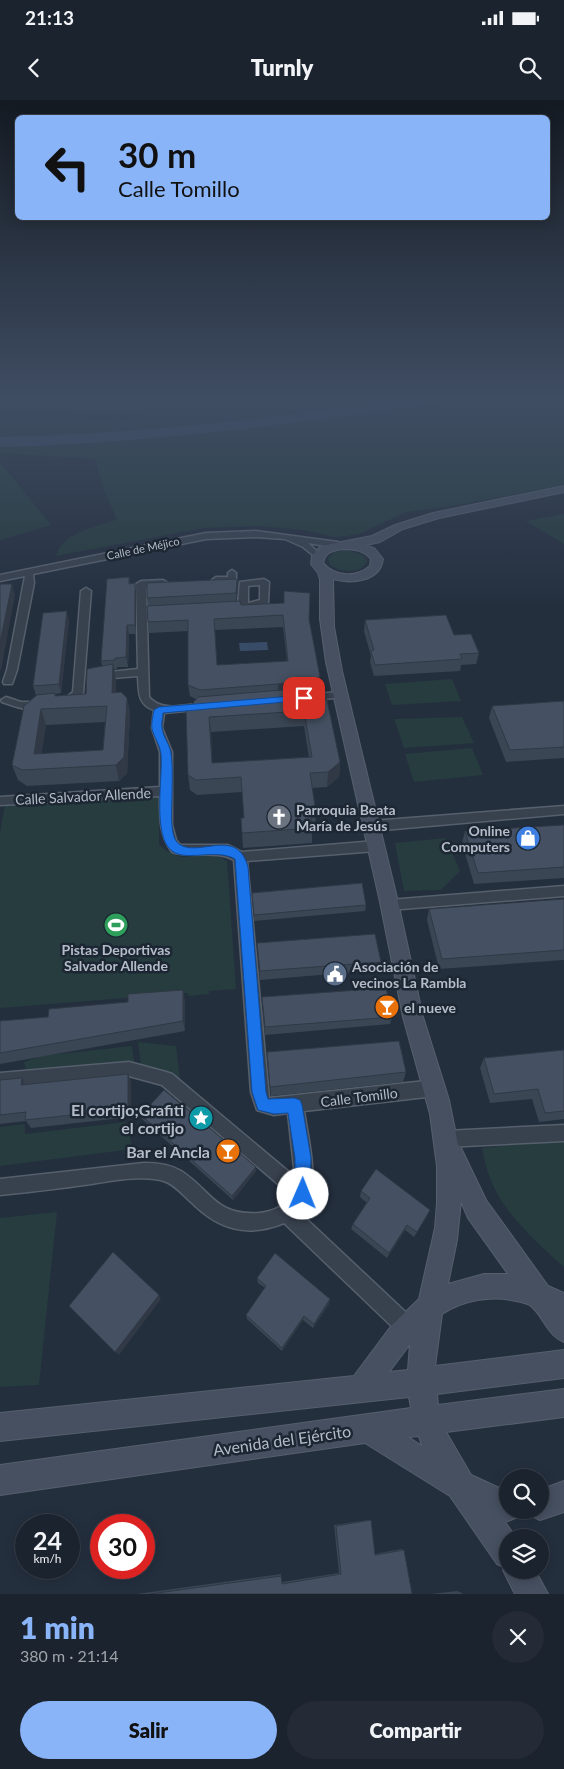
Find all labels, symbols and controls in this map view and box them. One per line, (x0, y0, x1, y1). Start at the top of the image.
text: 21:13 (25, 6, 74, 29)
icon: back (20, 54, 48, 82)
text: Turnly (251, 54, 313, 81)
icon: search (516, 54, 544, 82)
text: 30 m (118, 133, 196, 175)
icon: left (35, 135, 100, 200)
text: Calle Tomillo (118, 175, 240, 202)
street label: Calle de Méjico (105, 534, 181, 562)
pin (283, 677, 325, 719)
icon: arrive (290, 684, 318, 712)
street label: Calle Salvador Allende (15, 784, 151, 808)
place label: Parroquia Beata María de Jesús (296, 801, 396, 834)
church icon: Parroquia Beata María de Jesús (266, 804, 292, 830)
place label: Online Computers (441, 822, 511, 855)
shop icon: Online Computers (515, 825, 541, 851)
sports icon: Pistas Deportivas Salvador Allende (103, 912, 129, 938)
place label: Pistas Deportivas Salvador Allende (62, 941, 170, 974)
place label: Asociación de vecinos La Rambla (351, 958, 466, 991)
public building icon: Asociación de vecinos La Rambla (322, 961, 348, 987)
bar icon: el nueve (374, 994, 400, 1020)
place label: el nueve (404, 999, 457, 1016)
street label: Calle Tomillo (320, 1084, 398, 1110)
place label: El cortijo;Grafiti el cortijo (71, 1100, 184, 1137)
place icon: El cortijo;Grafiti el cortijo (188, 1105, 214, 1131)
bar icon: Bar el Ancla (215, 1138, 241, 1164)
place label: Bar el Ancla (126, 1142, 210, 1161)
position arrow (276, 1167, 328, 1219)
street label: Avenida del Ejército (212, 1421, 352, 1459)
map controls (499, 1469, 549, 1579)
button: search (499, 1469, 549, 1519)
speed limit sign: 30 (90, 1514, 155, 1579)
text: 24 (33, 1525, 62, 1555)
button: layers (499, 1529, 549, 1579)
text: km/h (33, 1551, 62, 1566)
text: 1 min (20, 1609, 95, 1645)
button: close (492, 1611, 544, 1663)
text: 380 m · 21:14 (20, 1646, 119, 1665)
button: Salir (20, 1701, 277, 1759)
button: Compartir (287, 1701, 544, 1759)

